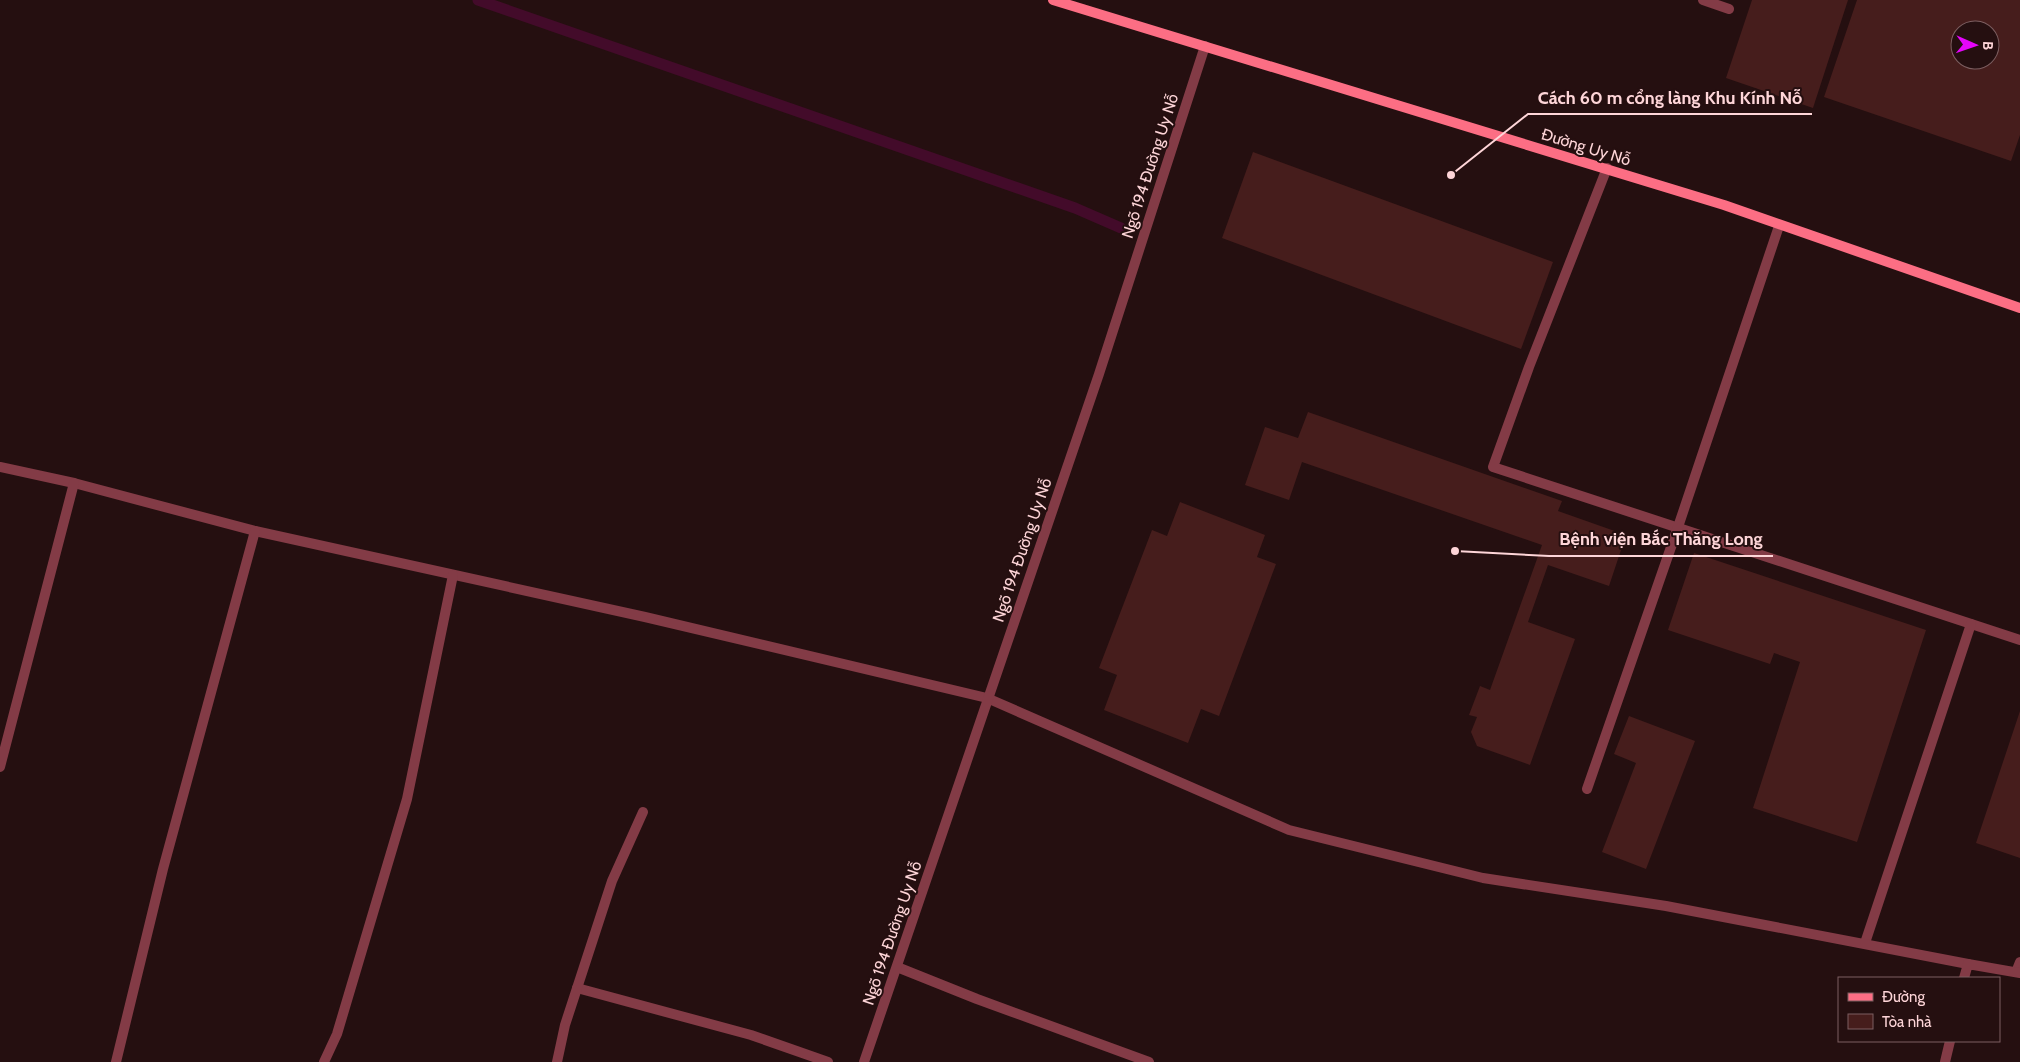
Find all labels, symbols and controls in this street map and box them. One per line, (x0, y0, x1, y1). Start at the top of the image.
north arrow (1950, 20, 2000, 70)
text: B (1979, 41, 1997, 50)
callout: Cách 60 m cổng làng Khu Kính Nỗ (1528, 81, 1812, 114)
text: Cách 60 m cổng làng Khu Kính Nỗ (1538, 87, 1802, 109)
street label: Ngõ 194 Đường Uy Nỗ (1118, 91, 1182, 241)
street label: Đường Uy Nỗ (1539, 124, 1633, 170)
street label: Ngõ 194 Đường Uy Nỗ (988, 475, 1056, 624)
callout: Bệnh viện Bắc Thăng Long (1549, 523, 1773, 556)
text: Bệnh viện Bắc Thăng Long (1559, 528, 1763, 550)
street label: Ngõ 194 Đường Uy Nỗ (858, 858, 926, 1007)
legend (1838, 977, 2000, 1042)
text: Đường (1882, 988, 1925, 1006)
text: Tòa nhà (1882, 1013, 1932, 1031)

